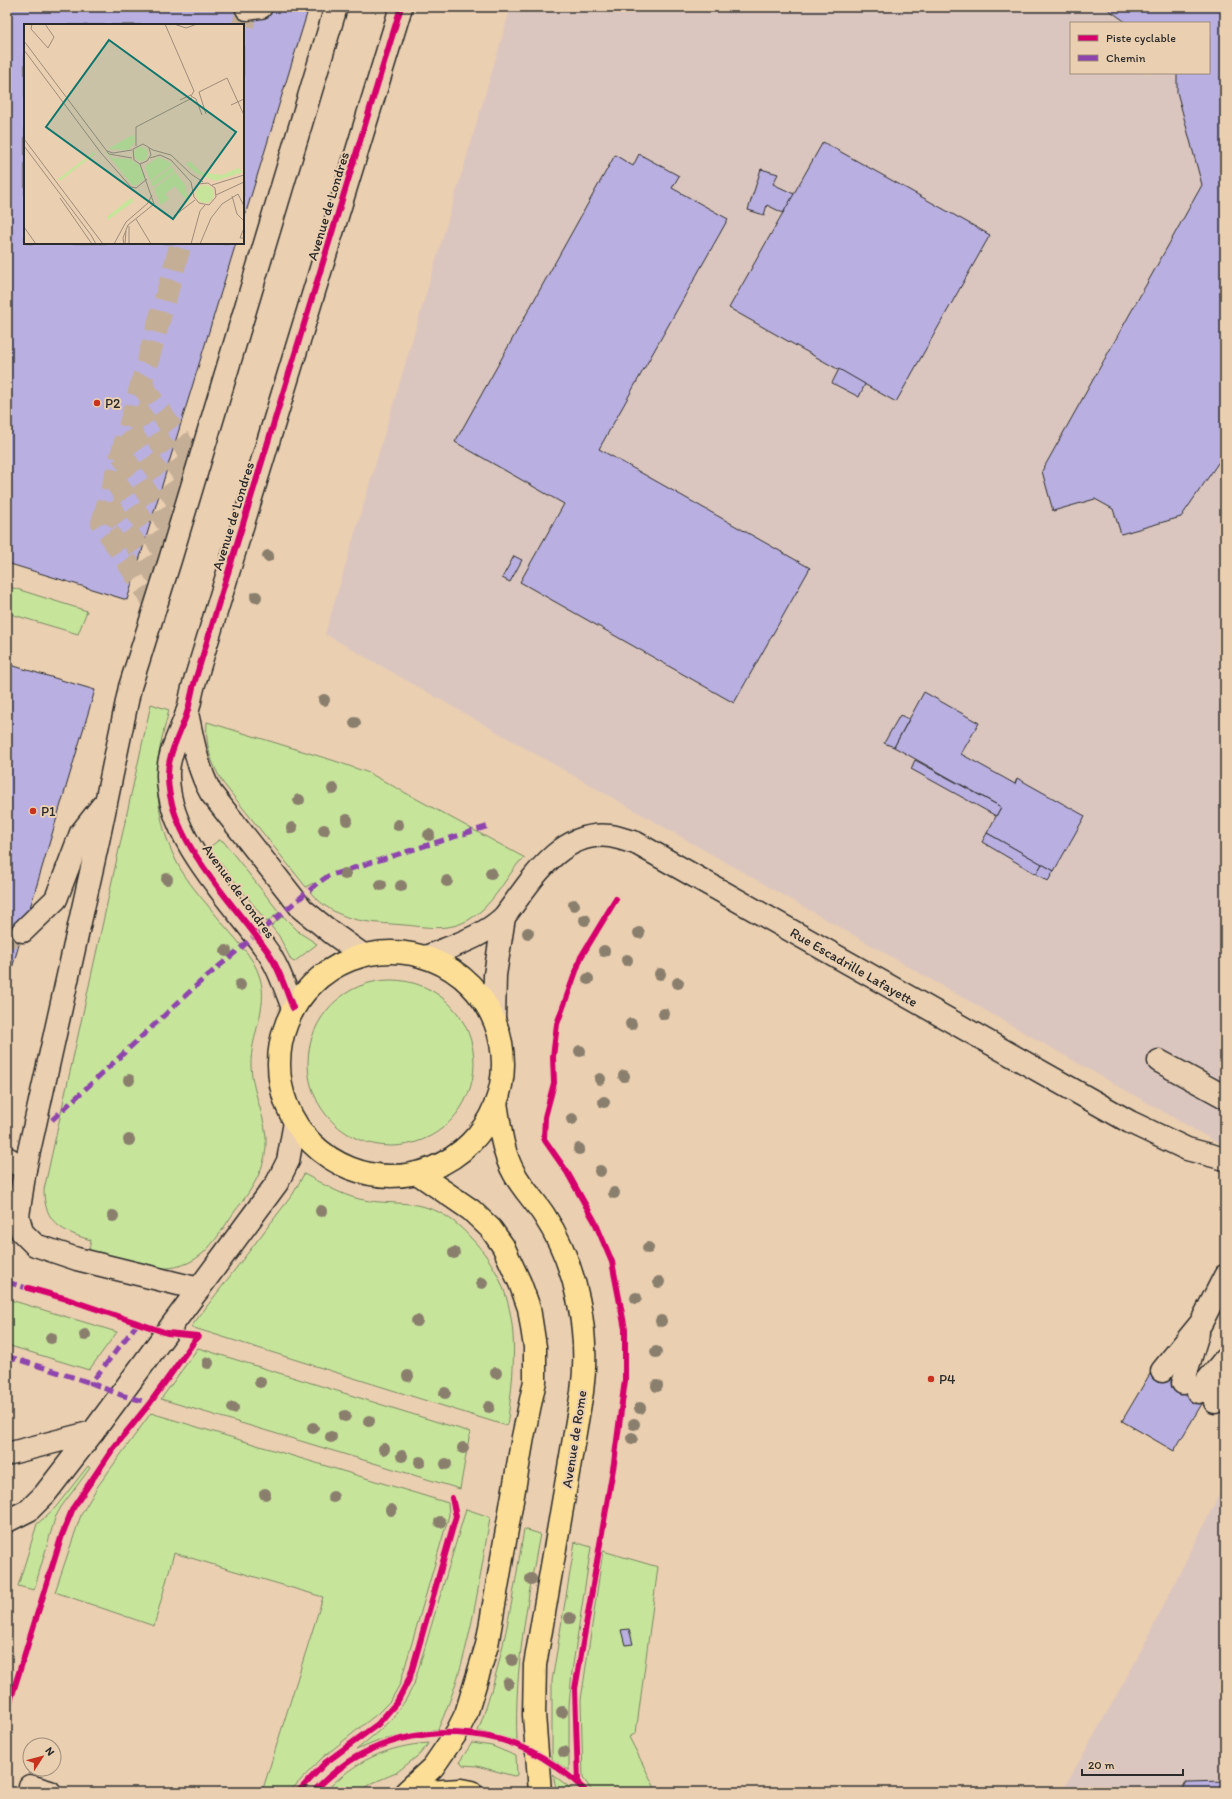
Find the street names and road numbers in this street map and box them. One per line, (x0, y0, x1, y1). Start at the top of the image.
street label: Avenue de Londres (304, 150, 353, 262)
street label: Avenue de Londres (209, 460, 258, 572)
street label: Avenue de Londres (199, 841, 279, 942)
street label: Rue Escadrille Lafayette (787, 924, 921, 1011)
street label: Avenue de Rome (558, 1389, 591, 1489)

